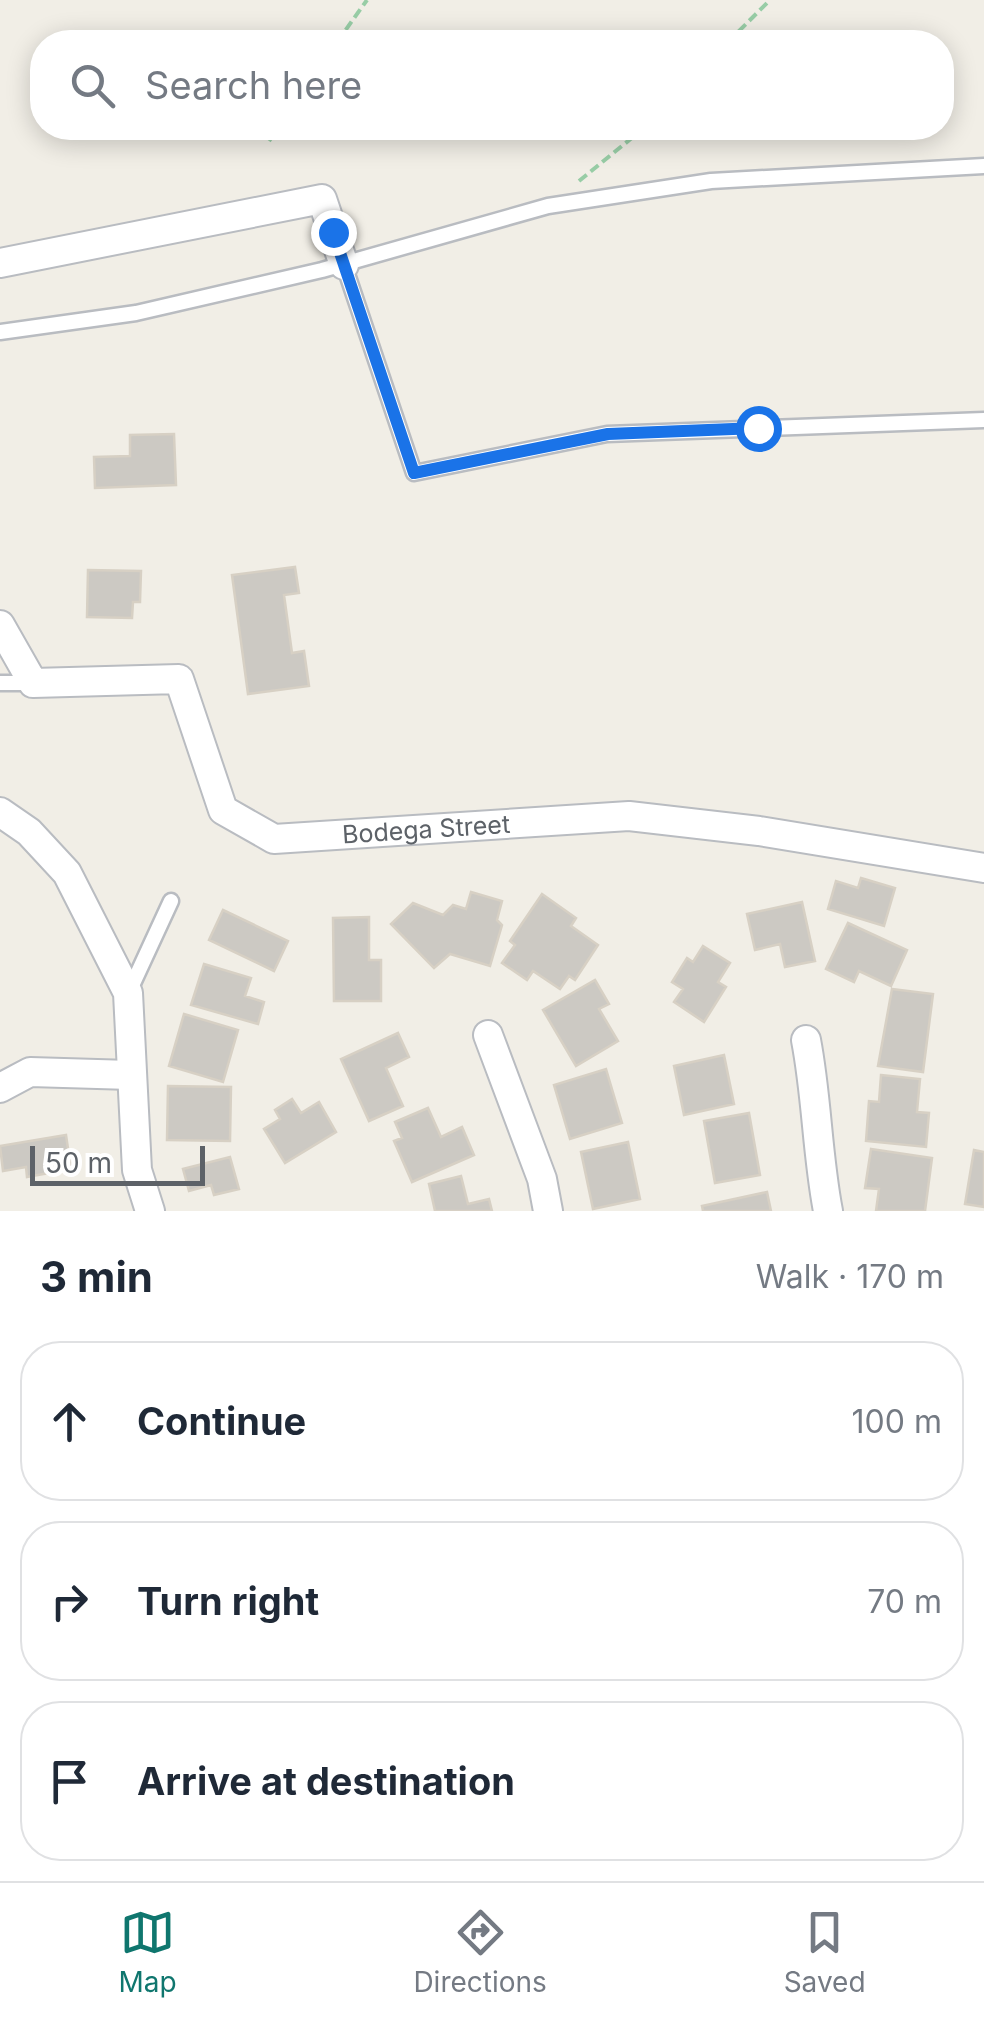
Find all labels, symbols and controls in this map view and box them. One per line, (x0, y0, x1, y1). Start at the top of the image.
search box (30, 30, 954, 140)
icon: search (65, 58, 120, 113)
text: Search here (145, 62, 362, 108)
route end (311, 210, 357, 256)
route start (736, 406, 782, 452)
street label: Bodega Street (341, 809, 511, 850)
scale bar (30, 1141, 205, 1186)
text: 50 m (45, 1146, 112, 1180)
text: 3 min (40, 1251, 153, 1302)
text: Walk · 170 m (756, 1257, 944, 1296)
icon: ahead (42, 1394, 97, 1449)
text: Continue (137, 1398, 306, 1444)
text: 100 m (852, 1402, 942, 1441)
icon: right (42, 1574, 97, 1629)
text: Turn right (137, 1578, 319, 1624)
text: 70 m (867, 1582, 942, 1621)
icon: arrive (42, 1754, 97, 1809)
text: Arrive at destination (137, 1758, 515, 1804)
tab: Map (118, 1905, 177, 1999)
tab: Directions (413, 1905, 547, 1999)
tab: Saved (784, 1905, 866, 1999)

